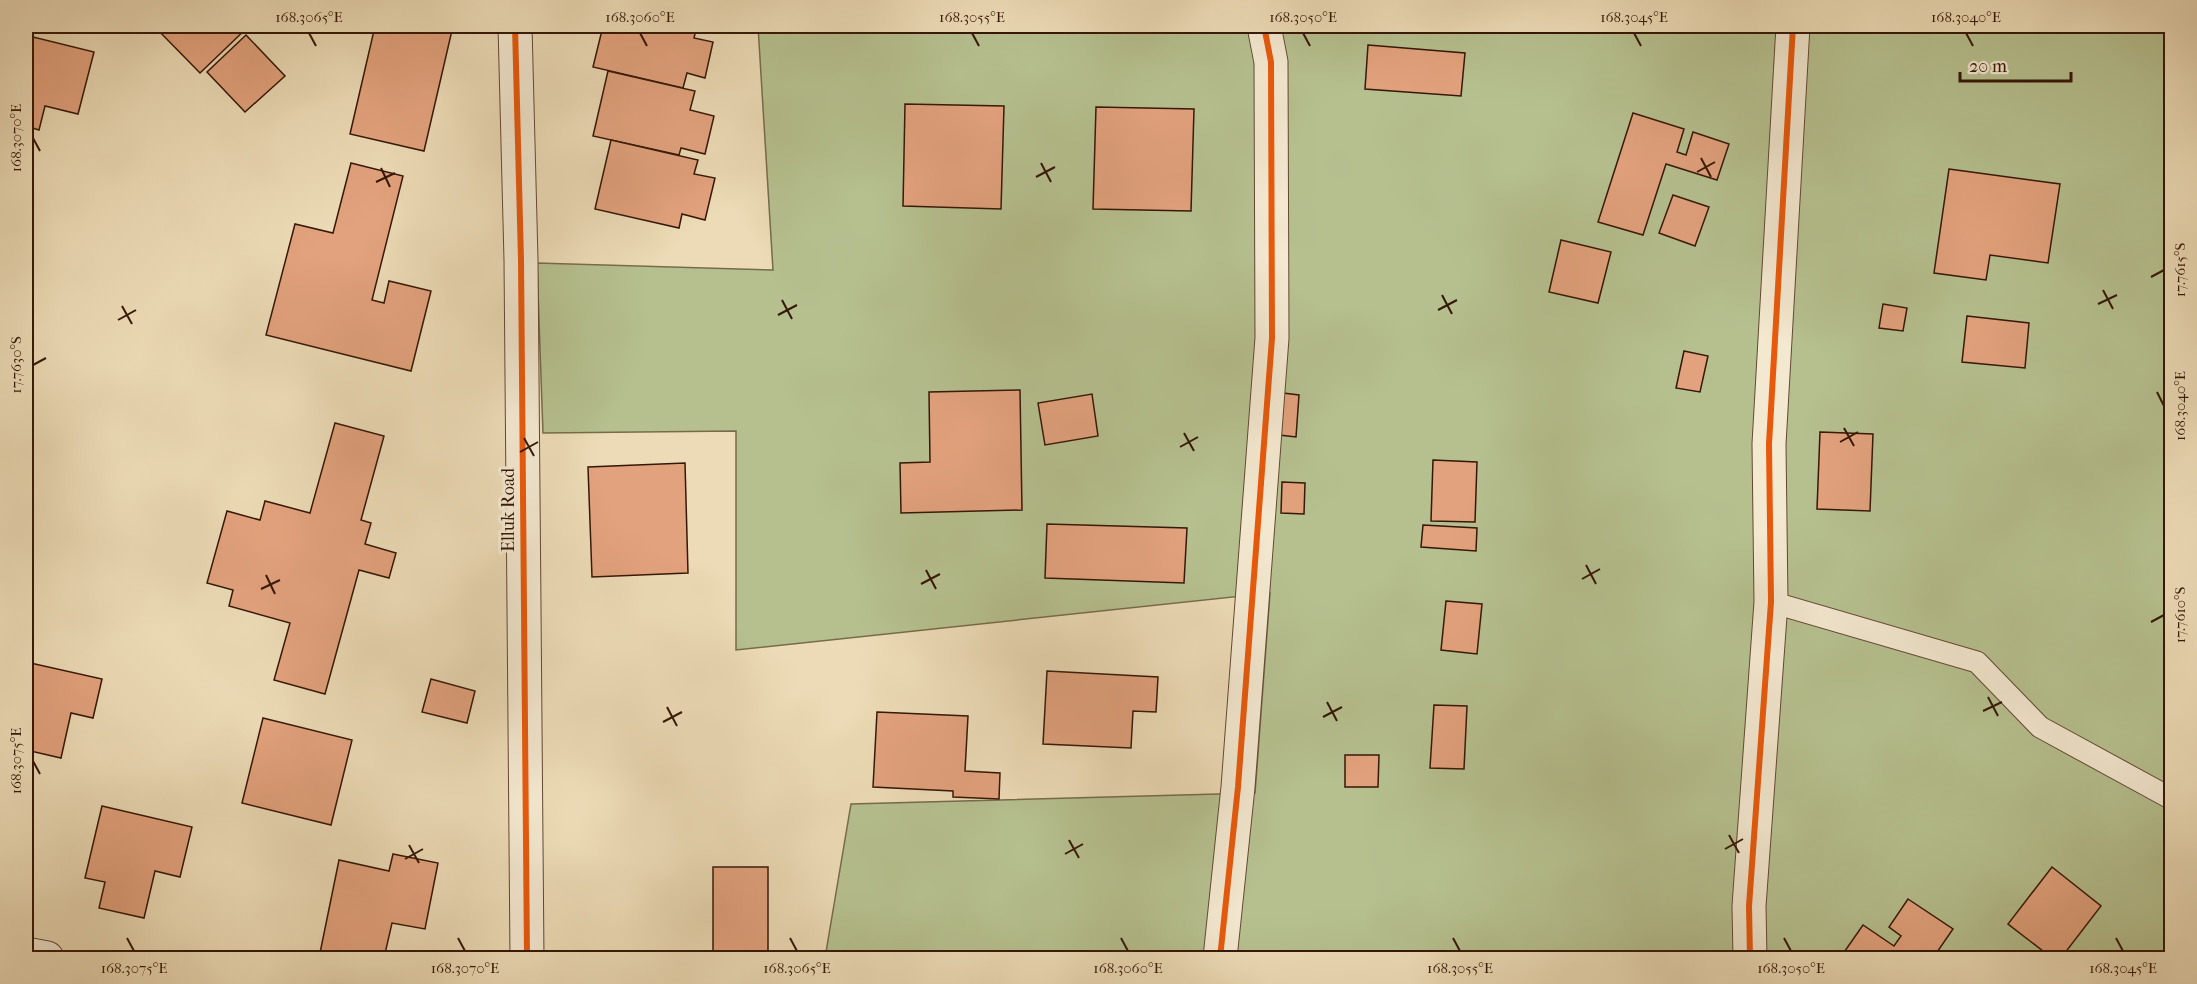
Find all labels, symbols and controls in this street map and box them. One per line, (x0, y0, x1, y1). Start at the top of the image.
text: 168.3065°E (275, 8, 343, 26)
text: 168.3060°E (605, 8, 675, 26)
text: 168.3055°E (939, 8, 1005, 26)
text: 168.3050°E (1269, 8, 1337, 26)
text: 168.3045°E (1600, 8, 1668, 26)
text: 168.3040°E (1931, 8, 2001, 26)
scale bar (1960, 45, 2071, 83)
text: 20 m (1969, 56, 2007, 77)
text: 168.3070°E (7, 104, 25, 172)
text: 17.7615°S (2171, 242, 2189, 297)
text: 17.7630°S (7, 336, 25, 394)
text: 168.3040°E (2171, 371, 2189, 441)
street label: Elluk Road (498, 468, 519, 552)
text: 17.7610°S (2171, 587, 2189, 643)
text: 168.3075°E (7, 728, 25, 794)
text: 168.3075°E (101, 959, 167, 977)
text: 168.3070°E (431, 959, 499, 977)
text: 168.3065°E (763, 959, 831, 977)
text: 168.3060°E (1093, 959, 1163, 977)
text: 168.3055°E (1427, 959, 1493, 977)
text: 168.3050°E (1757, 959, 1825, 977)
text: 168.3045°E (2089, 959, 2157, 977)

